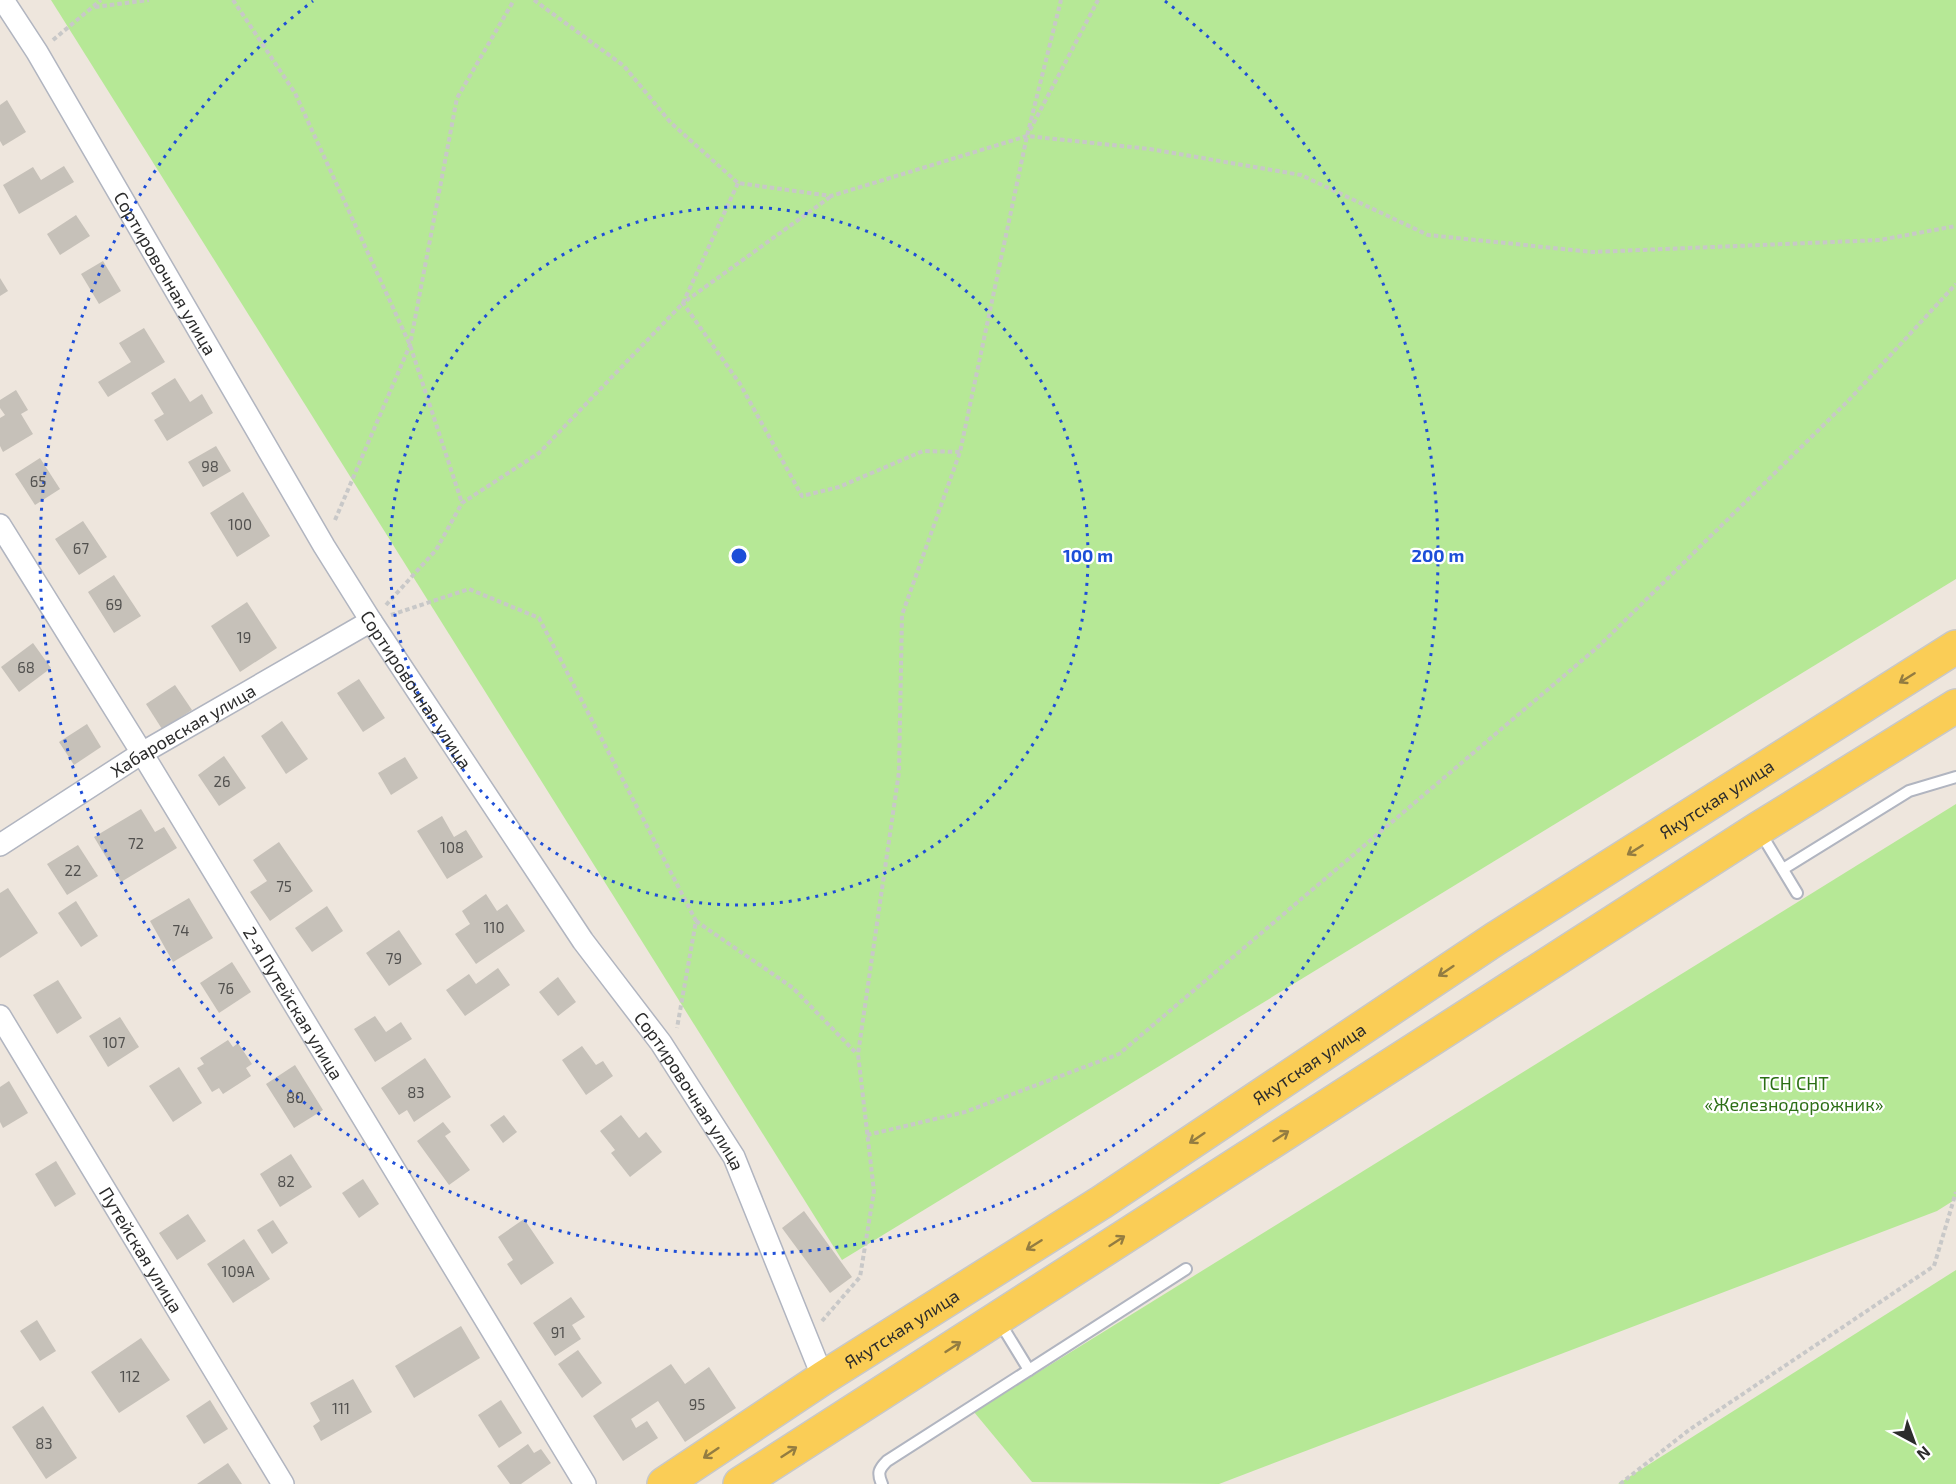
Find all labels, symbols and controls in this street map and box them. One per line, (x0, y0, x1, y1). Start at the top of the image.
street label: Сортировочная улица (109, 188, 222, 359)
house number: 98 (201, 457, 219, 475)
house number: 65 (30, 472, 46, 490)
house number: 100 (228, 515, 252, 533)
house number: 67 (73, 539, 89, 557)
text: 100 m (1063, 544, 1113, 566)
text: 200 m (1412, 544, 1464, 566)
centre of rings (729, 546, 749, 566)
house number: 69 (105, 595, 123, 613)
street label: Сортировочная улица (356, 606, 477, 773)
house number: 19 (237, 628, 251, 646)
house number: 68 (17, 658, 35, 676)
one-way arrow (1899, 672, 1915, 684)
street label: Хабаровская улица (106, 679, 259, 782)
street label: Якутская улица (1655, 754, 1778, 843)
house number: 26 (213, 772, 231, 790)
house number: 72 (128, 834, 144, 852)
house number: 108 (440, 838, 464, 856)
one-way arrow (1627, 844, 1644, 856)
house number: 22 (65, 861, 81, 879)
house number: 75 (276, 877, 292, 895)
house number: 110 (484, 918, 505, 936)
house number: 74 (173, 921, 189, 939)
street label: 2-я Путейская улица (239, 922, 348, 1084)
house number: 79 (386, 949, 402, 967)
one-way arrow (1439, 965, 1455, 977)
house number: 76 (218, 979, 234, 997)
street label: Сортировочная улица (630, 1007, 749, 1173)
street label: Якутская улица (1248, 1018, 1370, 1109)
house number: 107 (103, 1033, 126, 1051)
park label: ТСН СНТ «Железнодорожник» (1704, 1072, 1884, 1115)
house number: 83 (407, 1083, 425, 1101)
house number: 80 (286, 1088, 304, 1106)
one-way arrow (1272, 1130, 1289, 1142)
one-way arrow (1189, 1133, 1206, 1145)
house number: 82 (277, 1172, 295, 1190)
street label: Путейская улица (95, 1183, 188, 1317)
one-way arrow (1108, 1235, 1125, 1247)
one-way arrow (1026, 1240, 1043, 1252)
house number: 109А (222, 1262, 255, 1280)
street label: Якутская улица (840, 1284, 963, 1373)
house number: 91 (551, 1323, 565, 1341)
one-way arrow (944, 1341, 961, 1353)
house number: 112 (120, 1367, 140, 1385)
house number: 95 (689, 1395, 705, 1413)
house number: 111 (332, 1399, 350, 1417)
north arrow (1884, 1412, 1944, 1472)
house number: 83 (35, 1434, 53, 1452)
text: N (1914, 1443, 1935, 1465)
one-way arrow (780, 1446, 797, 1458)
one-way arrow (703, 1447, 720, 1459)

